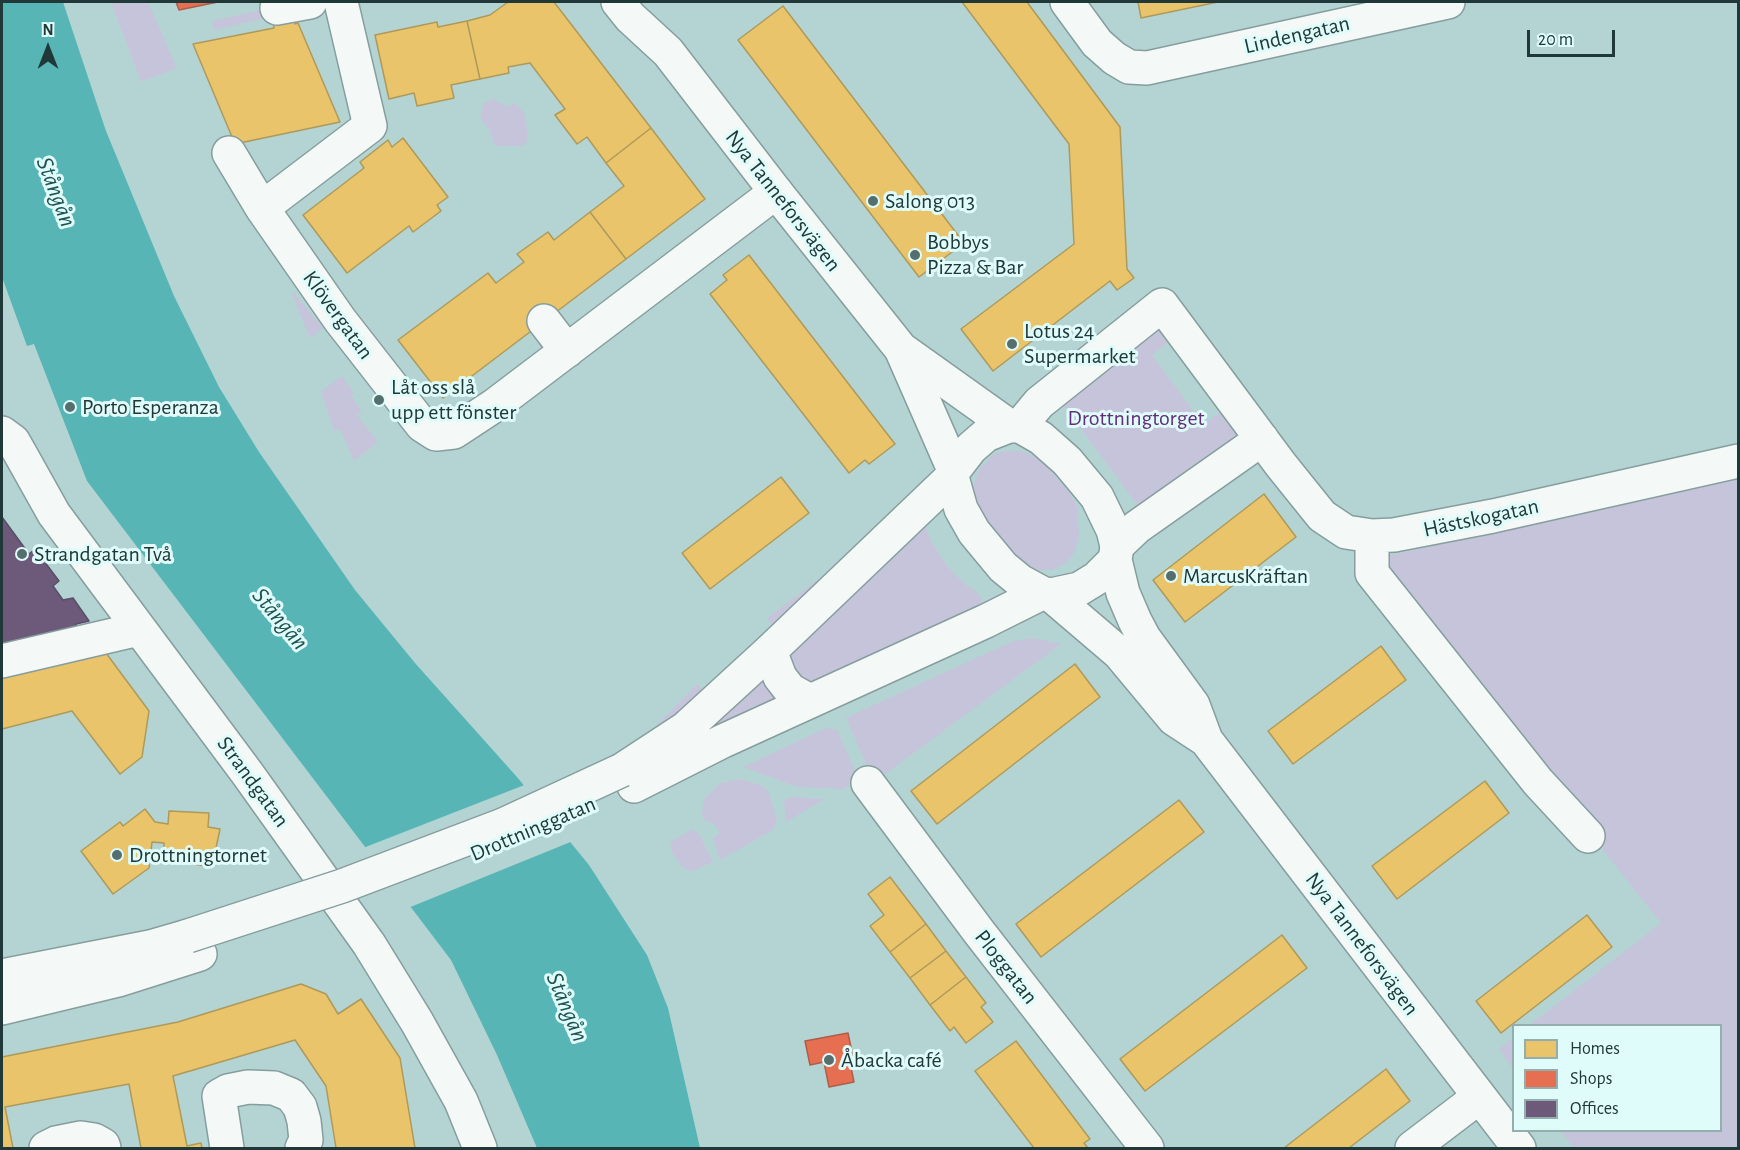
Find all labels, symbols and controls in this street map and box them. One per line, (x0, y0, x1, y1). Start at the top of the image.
street label: Lindengatan (1242, 10, 1352, 60)
north arrow (18, 18, 78, 78)
scale bar (1530, 18, 1618, 56)
text: N (42, 22, 54, 38)
text: 20 m (1538, 31, 1573, 49)
street label: Nya Tanneforsvägen (719, 125, 847, 277)
water label: Stångån (30, 153, 82, 231)
place label: Salong 013 (885, 188, 975, 214)
marker: Salong 013 (866, 194, 880, 208)
place label: Bobbys Pizza & Bar (927, 229, 1023, 280)
marker: Bobbys Pizza & Bar (908, 248, 922, 262)
street label: Klövergatan (297, 266, 379, 364)
place label: Lotus 24 Supermarket (1024, 318, 1136, 370)
marker: Lotus 24 Supermarket (1005, 337, 1019, 351)
place label: Låt oss slå upp ett fönster (391, 374, 516, 426)
marker: Låt oss slå upp ett fönster (372, 393, 386, 407)
place label: Porto Esperanza (82, 394, 219, 420)
marker: Porto Esperanza (63, 400, 77, 414)
park label: Drottningtorget (1067, 405, 1205, 431)
street label: Hästskogatan (1421, 493, 1541, 543)
place label: Strandgatan Två (34, 541, 172, 567)
marker: Strandgatan Två (15, 547, 29, 561)
place label: MarcusKräftan (1183, 563, 1308, 589)
marker: MarcusKräftan (1164, 569, 1178, 583)
water label: Stångån (246, 582, 314, 656)
street label: Strandgatan (211, 731, 295, 833)
street label: Drottninggatan (466, 791, 600, 867)
place label: Drottningtornet (129, 842, 267, 868)
marker: Drottningtornet (110, 848, 124, 862)
street label: Nya Tanneforsvägen (1300, 867, 1424, 1021)
street label: Ploggatan (969, 924, 1043, 1010)
water label: Stångån (540, 968, 594, 1046)
legend (1512, 1024, 1722, 1132)
text: Homes (1570, 1040, 1620, 1058)
place label: Åbacka café (841, 1047, 942, 1073)
marker: Åbacka café (822, 1053, 836, 1067)
text: Shops (1570, 1070, 1612, 1088)
text: Offices (1570, 1100, 1619, 1118)

